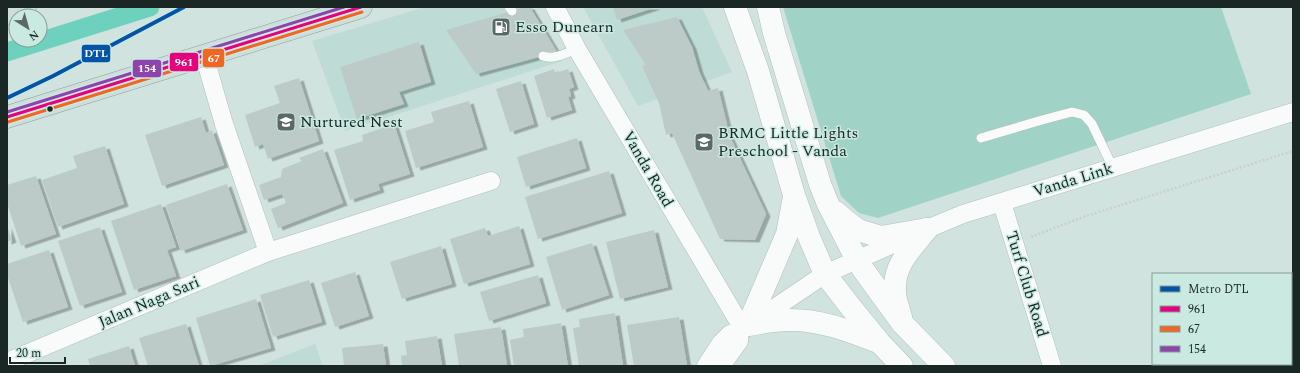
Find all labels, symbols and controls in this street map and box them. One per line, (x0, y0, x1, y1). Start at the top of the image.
north arrow (8, 8, 48, 48)
place label: Esso Dunearn (515, 15, 614, 39)
fuel station icon: Esso Dunearn (490, 16, 512, 38)
text: N (25, 26, 42, 45)
line badge: DTL (81, 44, 111, 63)
text: DTL (84, 45, 108, 62)
line badge: 67 (202, 48, 225, 68)
text: 67 (208, 50, 220, 67)
line badge: 961 (169, 52, 199, 72)
text: 961 (175, 54, 193, 71)
line badge: 154 (132, 59, 162, 78)
text: 154 (138, 60, 157, 77)
unlabelled marker (45, 104, 55, 114)
place label: Nurtured Nest (300, 110, 403, 134)
school or university icon: Nurtured Nest (275, 111, 297, 133)
place label: BRMC Little Lights Preschool - Vanda (718, 121, 858, 163)
street label: Vanda Road (616, 126, 680, 212)
school or university icon: BRMC Little Lights Preschool - Vanda (693, 131, 715, 153)
street label: Vanda Link (1030, 156, 1116, 204)
street label: Turf Club Road (999, 228, 1055, 340)
street label: Jalan Naga Sari (95, 270, 203, 334)
legend (1152, 273, 1292, 365)
text: Metro DTL (1188, 280, 1249, 299)
text: 961 (1188, 300, 1206, 319)
text: 67 (1188, 320, 1200, 339)
scale bar (10, 339, 65, 365)
text: 154 (1188, 340, 1206, 359)
text: 20 m (16, 344, 41, 363)

